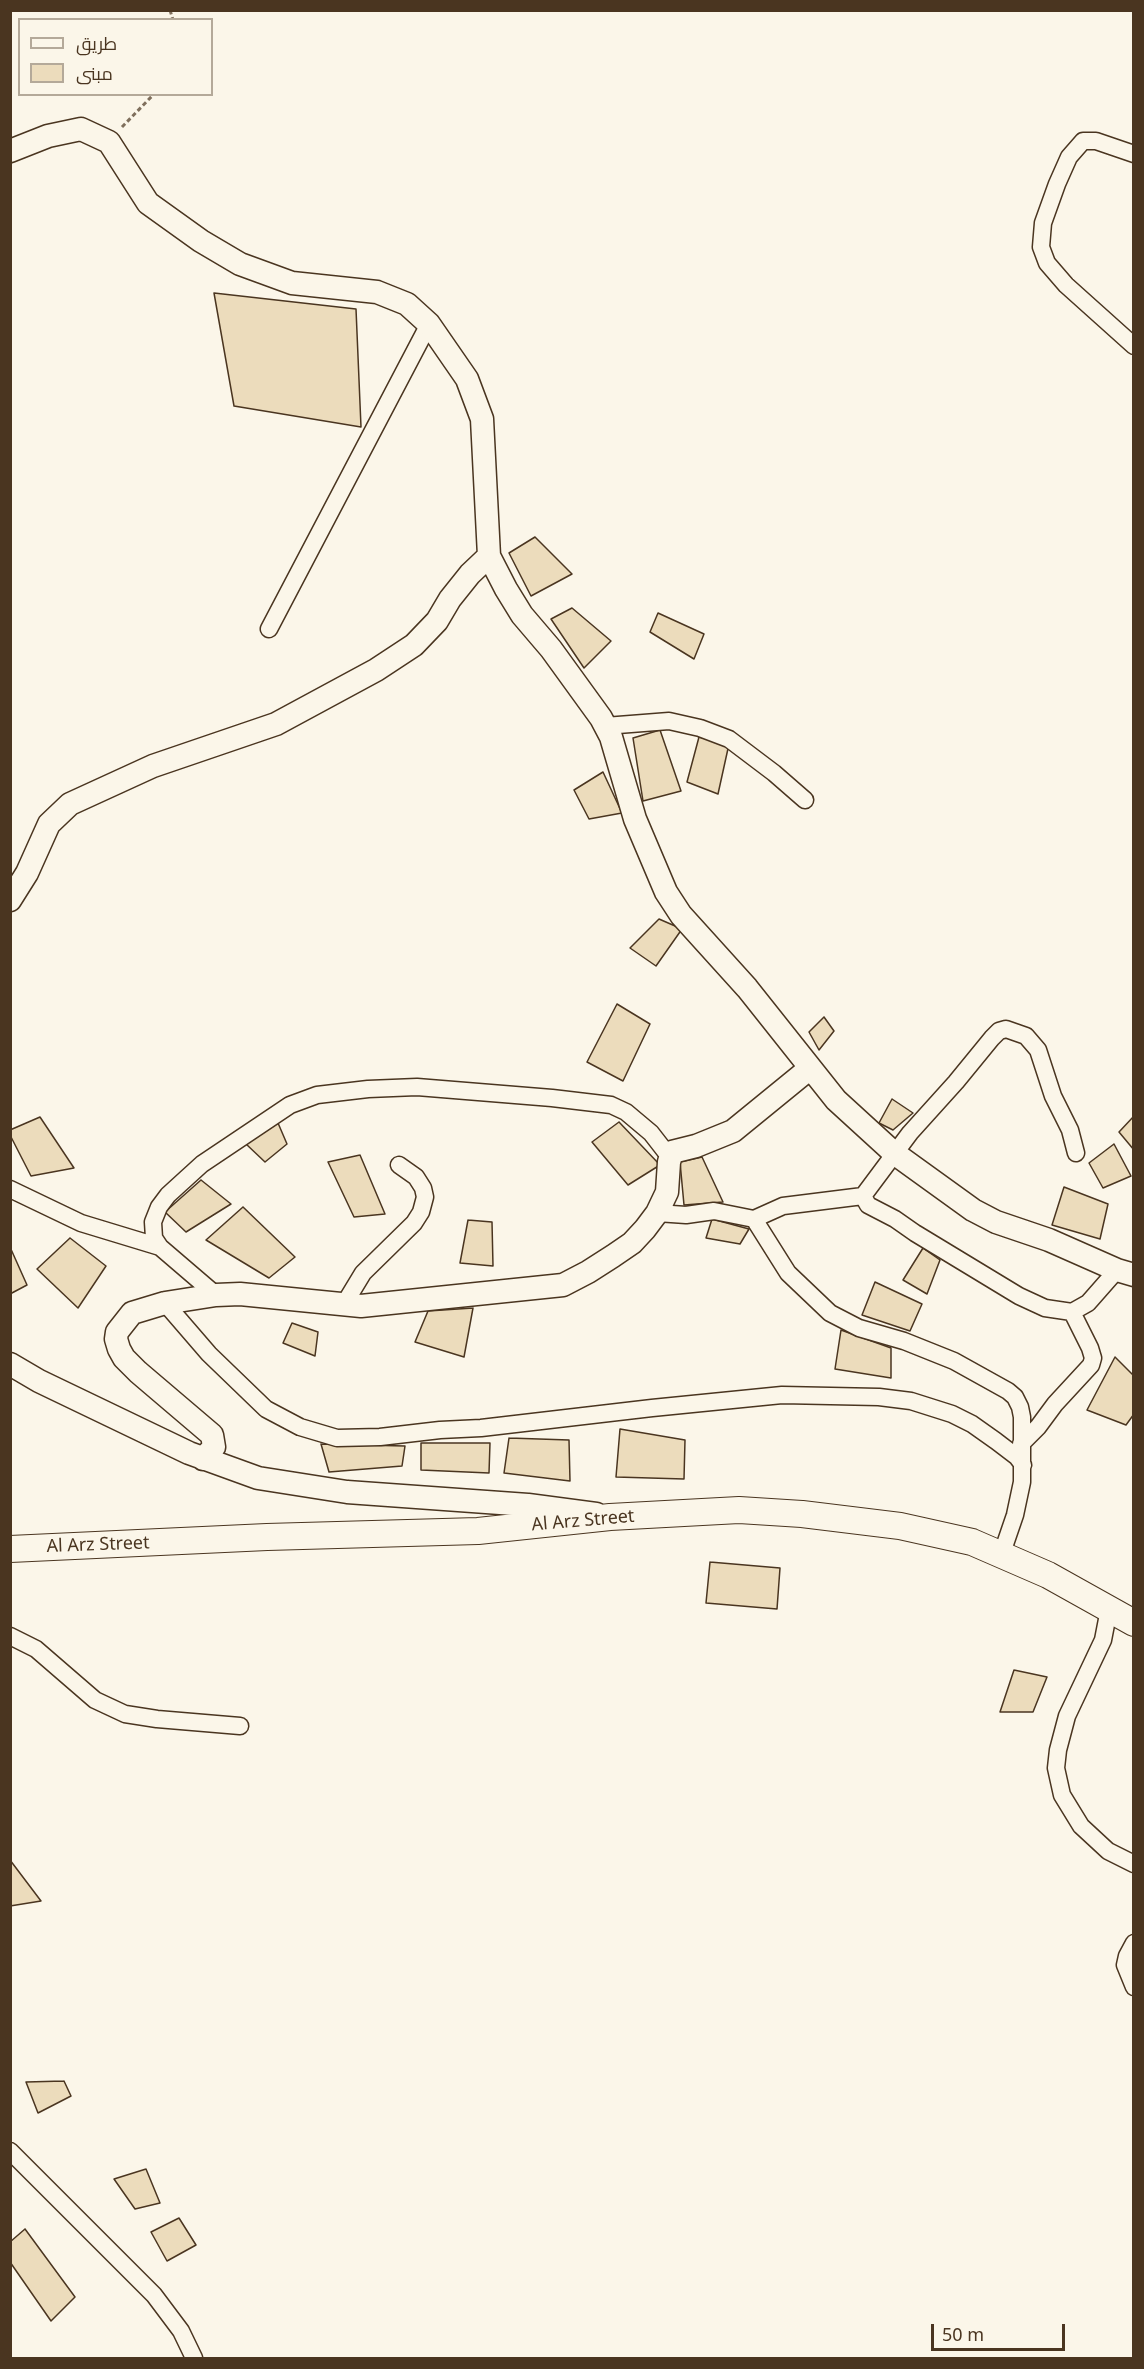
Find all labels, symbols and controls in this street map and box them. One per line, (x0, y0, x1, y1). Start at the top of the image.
legend (18, 18, 213, 96)
text: طريق (76, 31, 117, 55)
text: مبنى (76, 61, 113, 85)
street label: Al Arz Street (531, 1506, 635, 1536)
street label: Al Arz Street (46, 1532, 150, 1558)
scale bar (934, 2312, 1068, 2350)
text: 50 m (942, 2322, 984, 2346)

